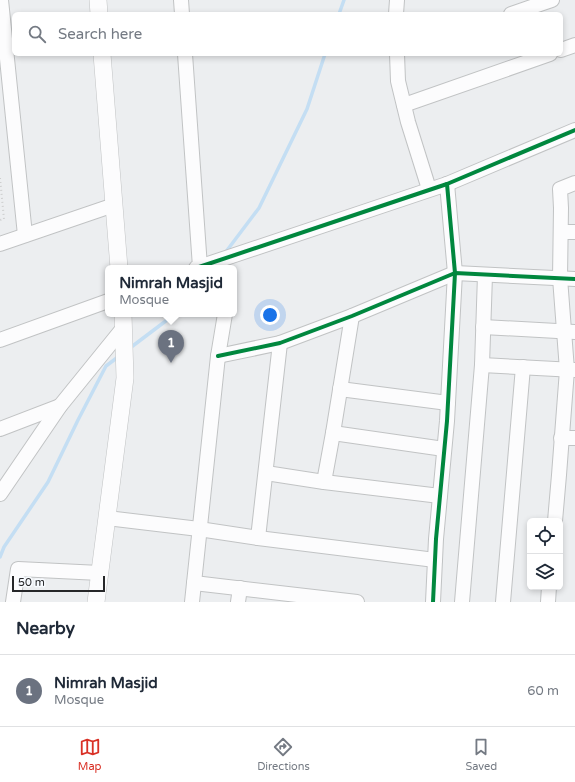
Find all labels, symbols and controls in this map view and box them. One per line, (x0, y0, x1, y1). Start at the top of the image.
search box (12, 12, 563, 56)
icon: search (26, 23, 48, 45)
text: Search here (58, 25, 142, 43)
popup (105, 265, 237, 317)
text: Nimrah Masjid (119, 274, 223, 292)
text: Mosque (119, 292, 169, 308)
your location (260, 305, 280, 325)
pin: 1 (158, 330, 184, 363)
map controls (527, 518, 563, 590)
button: locate (527, 518, 563, 554)
button: layers (527, 554, 563, 590)
scale bar (12, 574, 105, 593)
text: 50 m (18, 576, 45, 589)
text: Nearby (16, 618, 75, 639)
text: Nimrah Masjid (54, 674, 158, 692)
text: 1 (25, 683, 33, 699)
text: 60 m (527, 683, 559, 699)
text: Mosque (54, 692, 104, 708)
tab: Map (78, 736, 102, 773)
tab: Directions (257, 736, 310, 773)
tab: Saved (465, 736, 497, 773)

